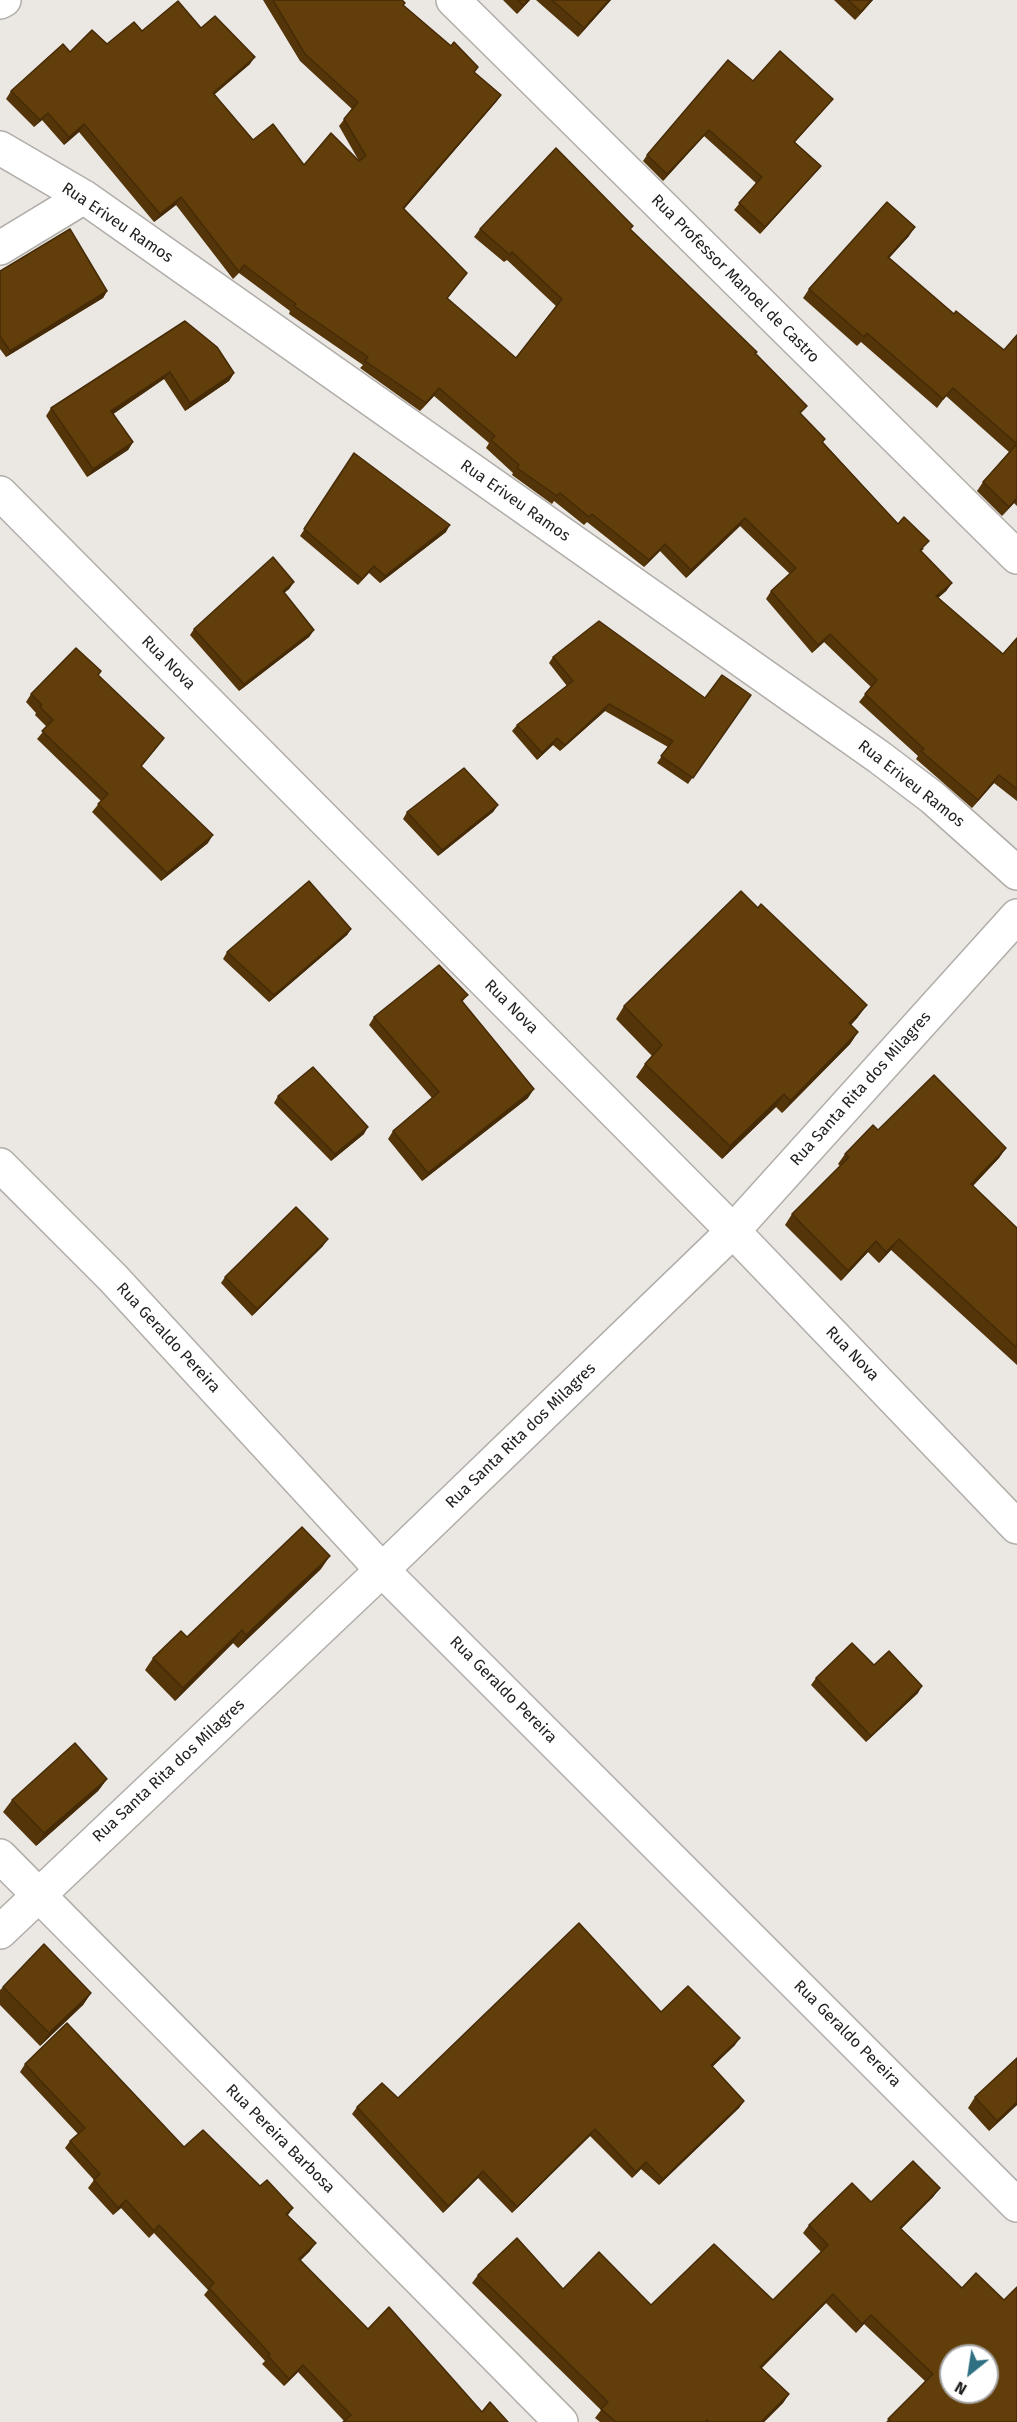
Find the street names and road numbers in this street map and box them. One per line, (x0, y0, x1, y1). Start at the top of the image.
street label: Rua Eriveu Ramos (58, 179, 176, 267)
street label: Rua Professor Manoel de Castro (647, 191, 823, 367)
street label: Rua Eriveu Ramos (456, 456, 574, 546)
street label: Rua Nova (137, 632, 199, 694)
street label: Rua Eriveu Ramos (854, 736, 968, 832)
street label: Rua Nova (480, 976, 542, 1038)
street label: Rua Santa Rita dos Milagres (787, 1008, 935, 1170)
street label: Rua Geraldo Pereira (112, 1279, 224, 1397)
street label: Rua Nova (821, 1323, 883, 1385)
street label: Rua Santa Rita dos Milagres (442, 1359, 600, 1513)
street label: Rua Geraldo Pereira (445, 1632, 561, 1748)
street label: Rua Santa Rita dos Milagres (89, 1695, 249, 1847)
street label: Rua Geraldo Pereira (789, 1976, 905, 2092)
street label: Rua Pereira Barbosa (221, 2080, 339, 2198)

